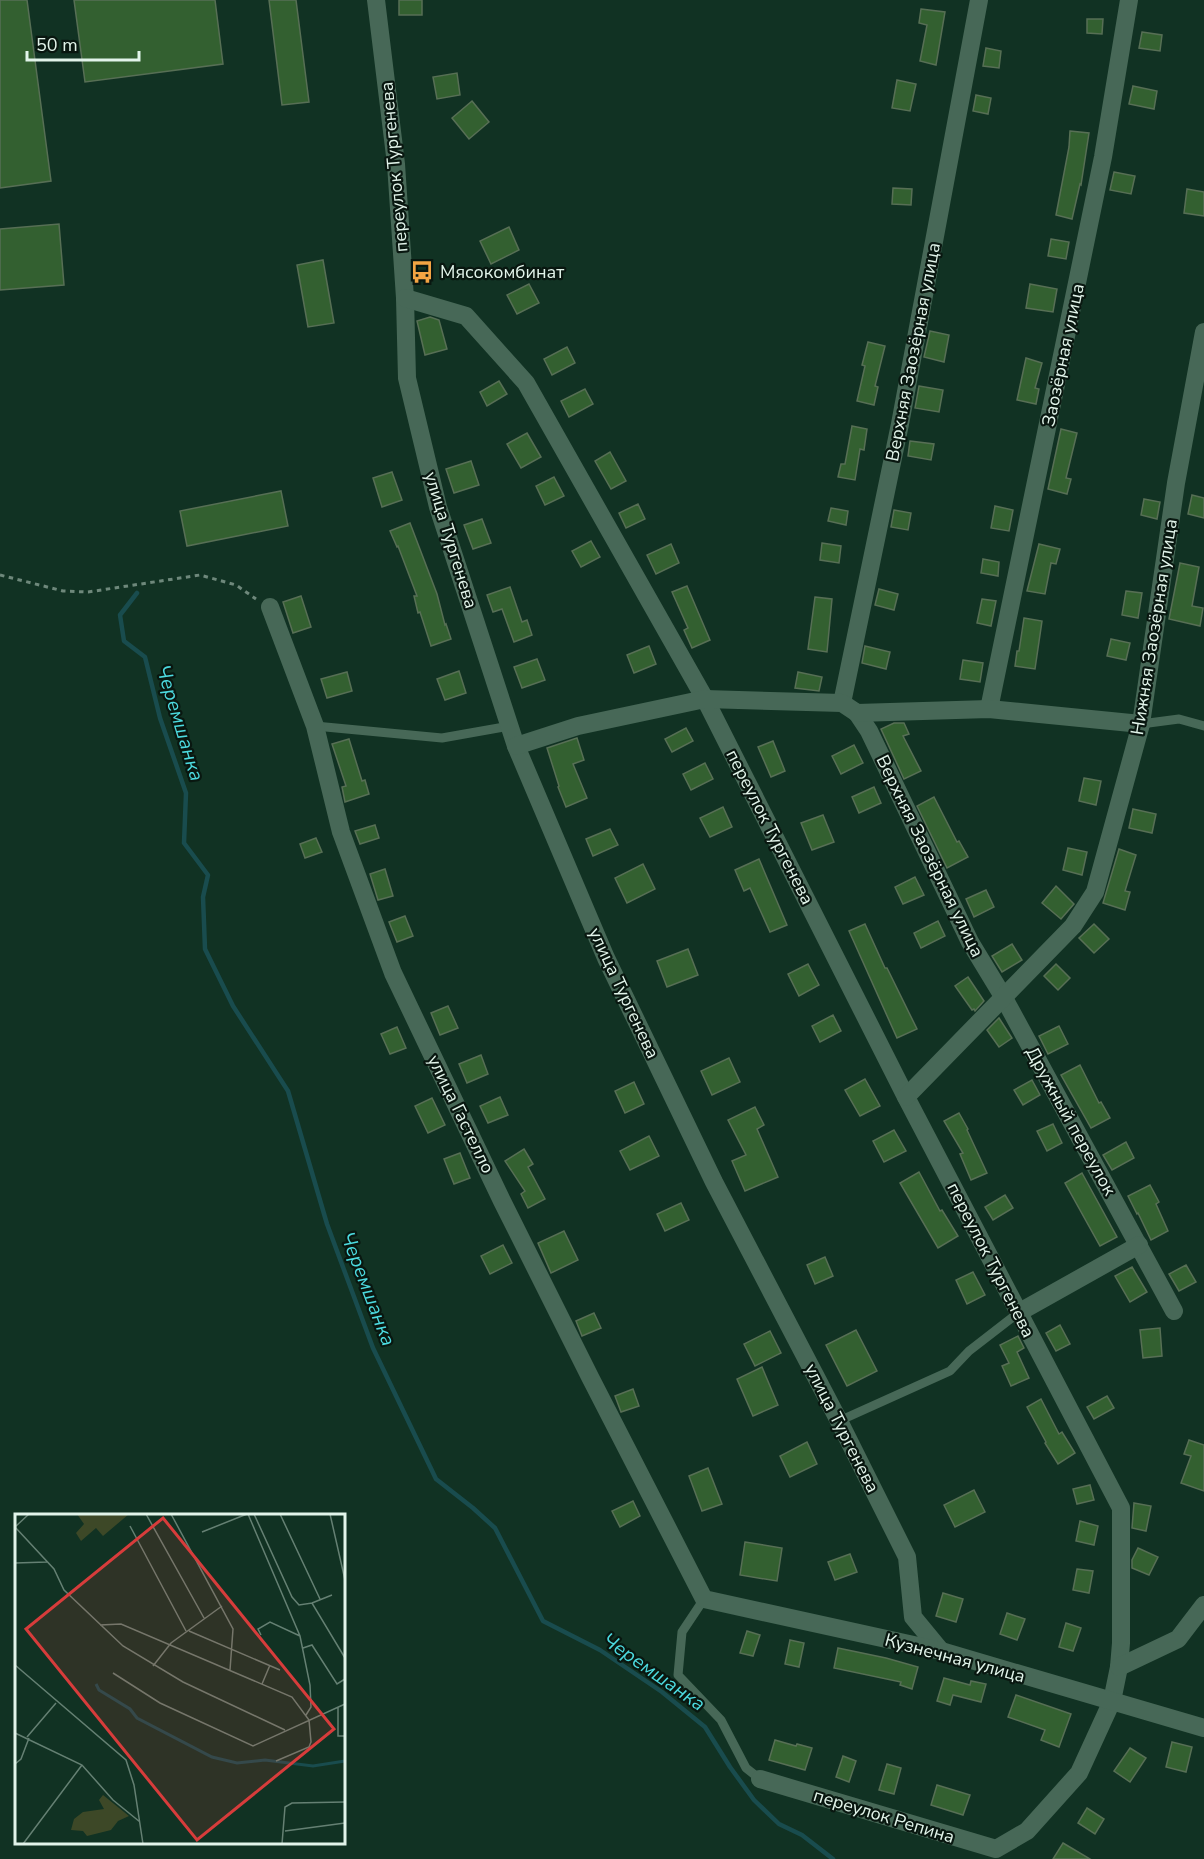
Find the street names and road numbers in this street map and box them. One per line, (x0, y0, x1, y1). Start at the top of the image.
street label: переулок Тургенева (375, 81, 413, 253)
street label: Верхняя Заозёрная улица (880, 241, 946, 463)
street label: Заозёрная улица (1036, 281, 1090, 429)
street label: улица Тургенева (419, 469, 483, 611)
street label: Нижняя Заозёрная улица (1125, 517, 1183, 737)
street label: переулок Тургенева (720, 745, 820, 909)
street label: Верхняя Заозёрная улица (871, 751, 989, 961)
street label: улица Тургенева (583, 924, 665, 1062)
street label: Дружный переулок (1020, 1042, 1122, 1200)
street label: улица Гастелло (422, 1051, 500, 1177)
street label: переулок Тургенева (941, 1178, 1041, 1342)
street label: улица Тургенева (799, 1359, 885, 1497)
street label: Кузнечная улица (882, 1628, 1028, 1688)
street label: переулок Репина (811, 1783, 957, 1849)

